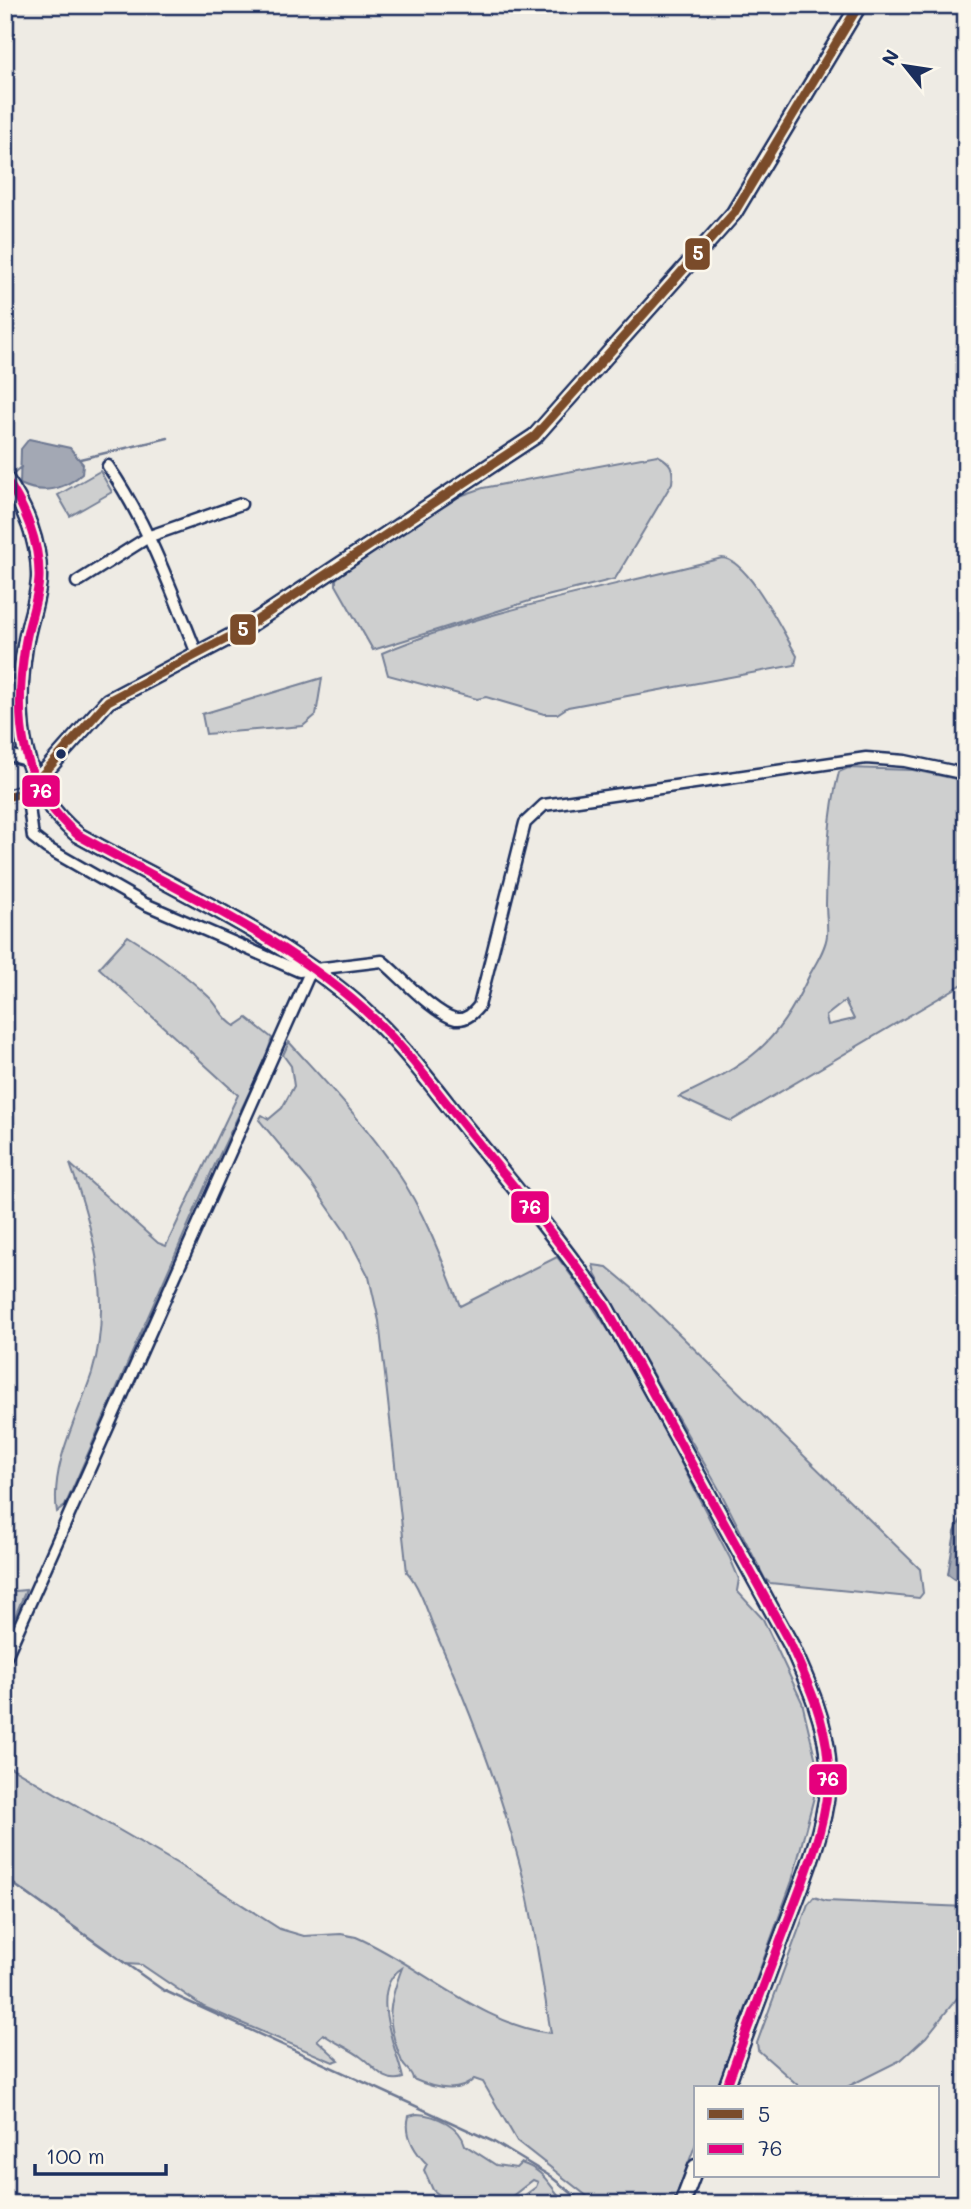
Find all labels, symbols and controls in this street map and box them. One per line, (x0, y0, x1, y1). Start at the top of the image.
north arrow (870, 32, 940, 102)
text: N (875, 45, 904, 70)
line badge: 5 (684, 237, 711, 271)
text: 5 (692, 240, 704, 265)
line badge: 5 (229, 613, 257, 646)
text: 5 (237, 616, 249, 641)
unlabelled marker (54, 747, 68, 761)
line badge: 76 (21, 774, 61, 808)
text: 76 (30, 778, 52, 803)
line badge: 76 (510, 1190, 550, 1224)
text: 76 (519, 1194, 541, 1219)
line badge: 76 (808, 1763, 848, 1796)
text: 76 (817, 1766, 839, 1791)
legend (694, 2086, 940, 2178)
text: 5 (758, 2100, 770, 2127)
scale bar (35, 2132, 166, 2176)
text: 76 (758, 2134, 782, 2161)
text: 100 m (46, 2142, 105, 2169)

